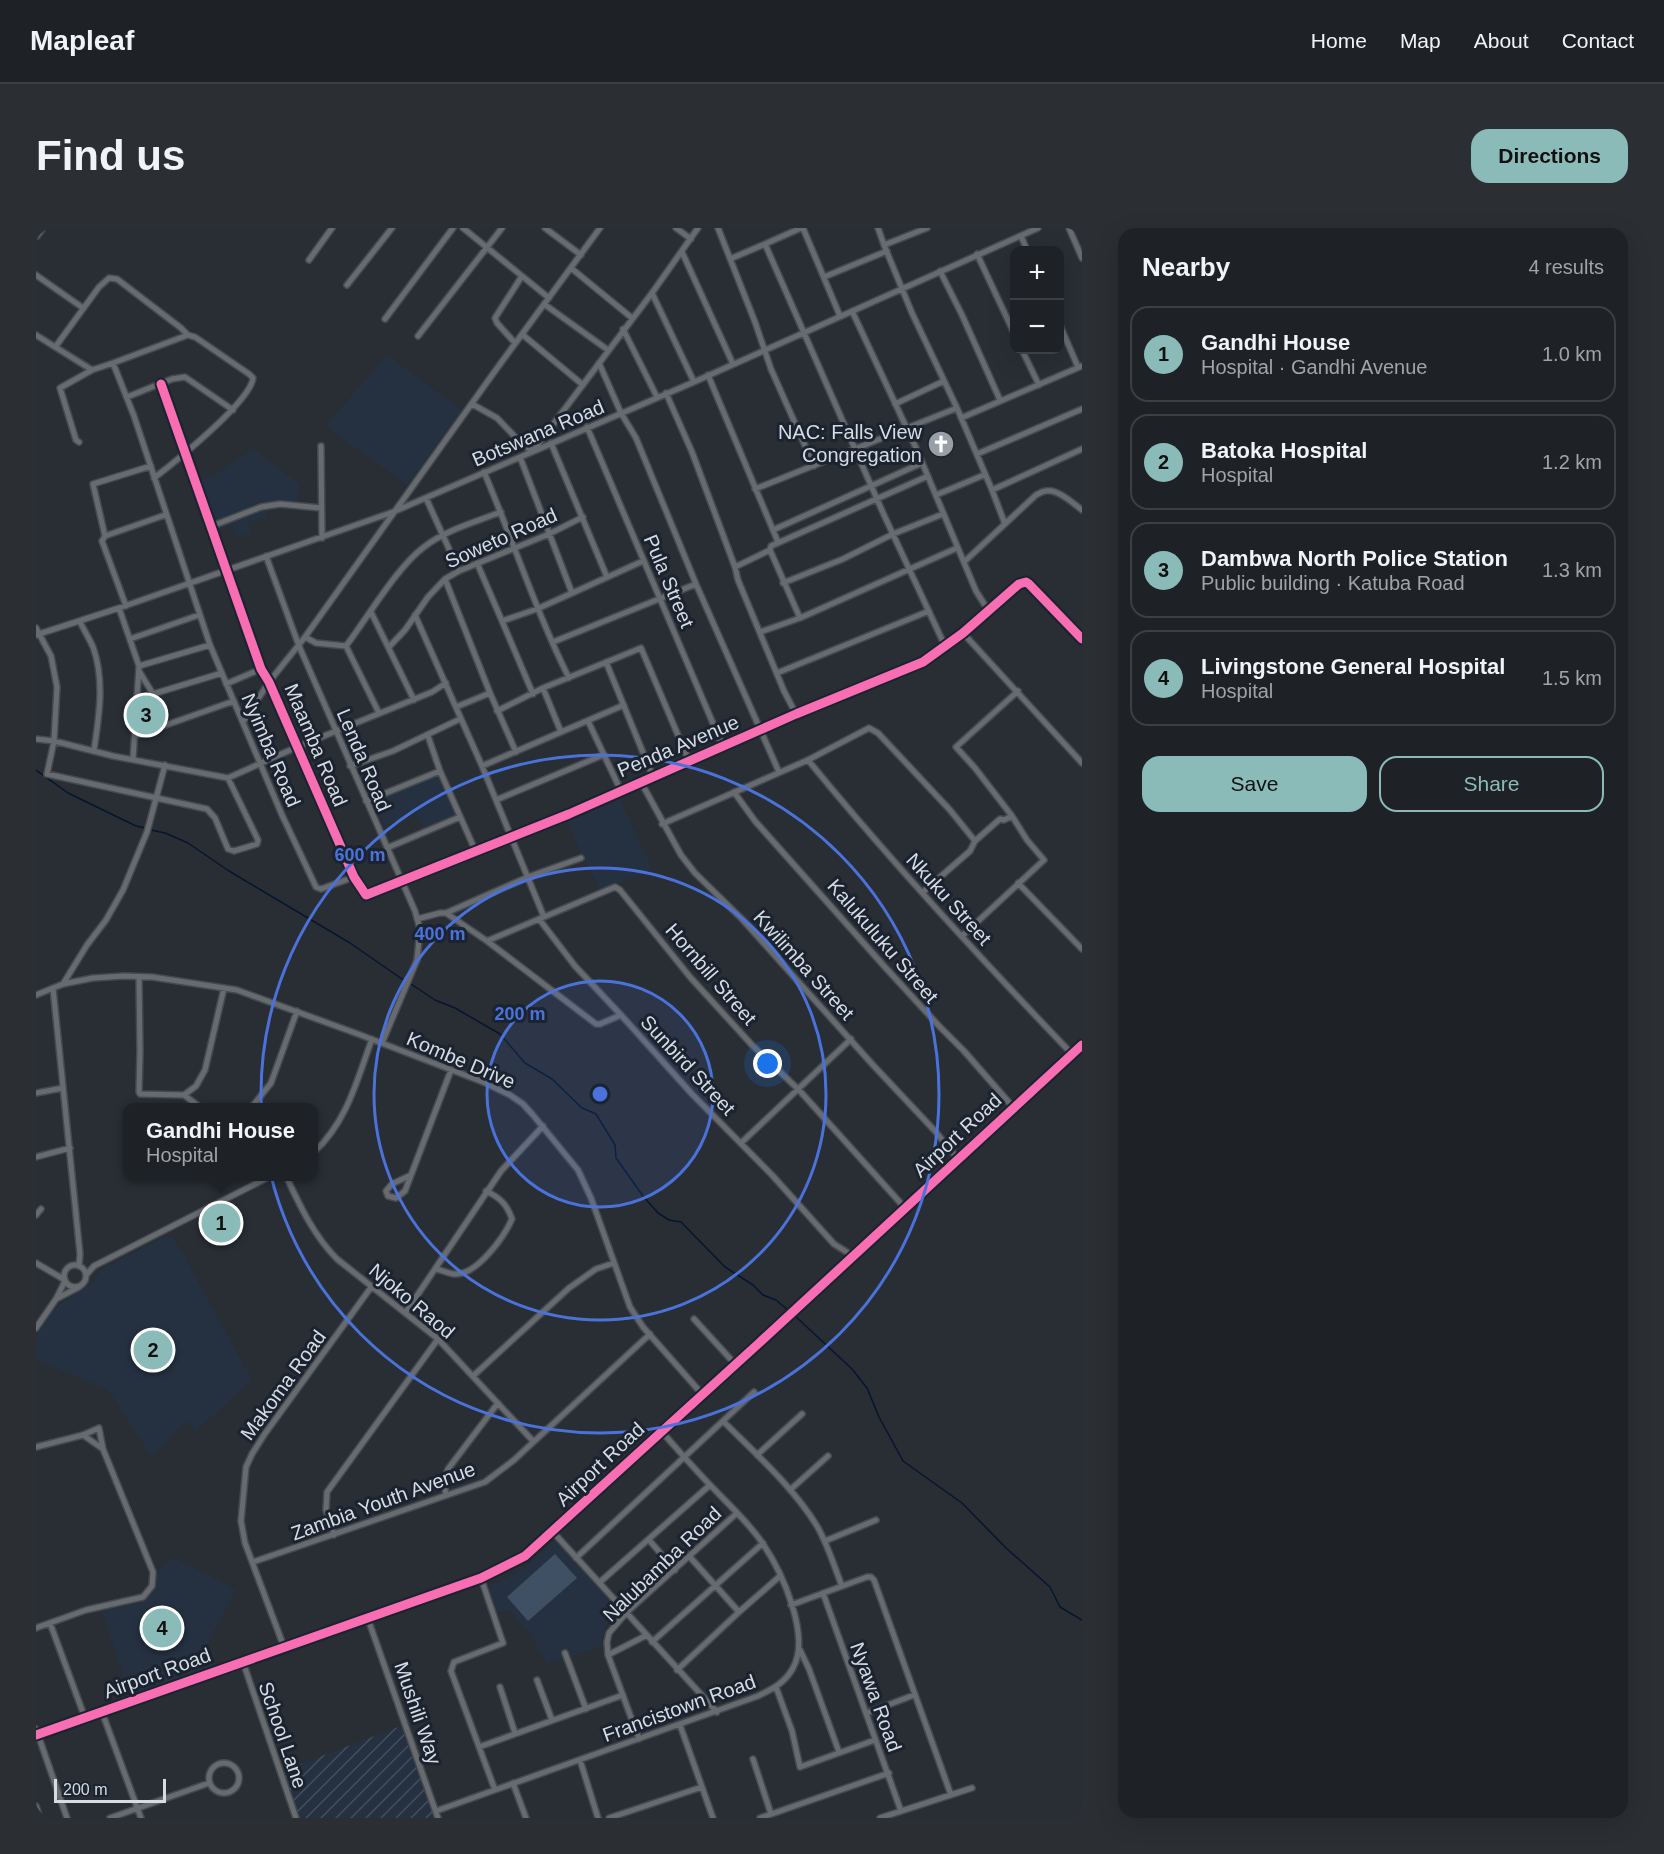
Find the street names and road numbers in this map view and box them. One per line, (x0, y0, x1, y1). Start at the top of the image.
street label: Botswana Road (469, 395, 607, 471)
street label: Soweto Road (442, 504, 560, 572)
street label: Pula Street (640, 531, 699, 631)
street label: Maamba Road (280, 680, 352, 810)
street label: Nyimba Road (237, 690, 305, 810)
street label: Lenda Road (333, 706, 395, 814)
street label: Penda Avenue (614, 711, 742, 781)
street label: Nkuku Street (902, 849, 996, 950)
street label: Kalukuluku Street (823, 875, 943, 1008)
street label: Kwilimba Street (749, 906, 859, 1024)
street label: Hornbill Street (661, 919, 761, 1029)
street label: Sunbird Street (636, 1011, 740, 1120)
street label: Kombe Drive (403, 1027, 519, 1093)
street label: Airport Road (908, 1089, 1006, 1181)
street label: Njoko Raod (365, 1259, 459, 1343)
street label: Makoma Road (236, 1326, 330, 1444)
street label: Airport Road (551, 1418, 649, 1510)
street label: Zambia Youth Avenue (288, 1457, 478, 1545)
street label: Nalubamba Road (598, 1502, 726, 1626)
street label: Nyawa Road (846, 1639, 906, 1755)
street label: Airport Road (100, 1643, 214, 1703)
street label: Mushili Way (390, 1659, 446, 1767)
street label: Francistown Road (600, 1670, 758, 1746)
street label: School Lane (254, 1679, 312, 1791)

